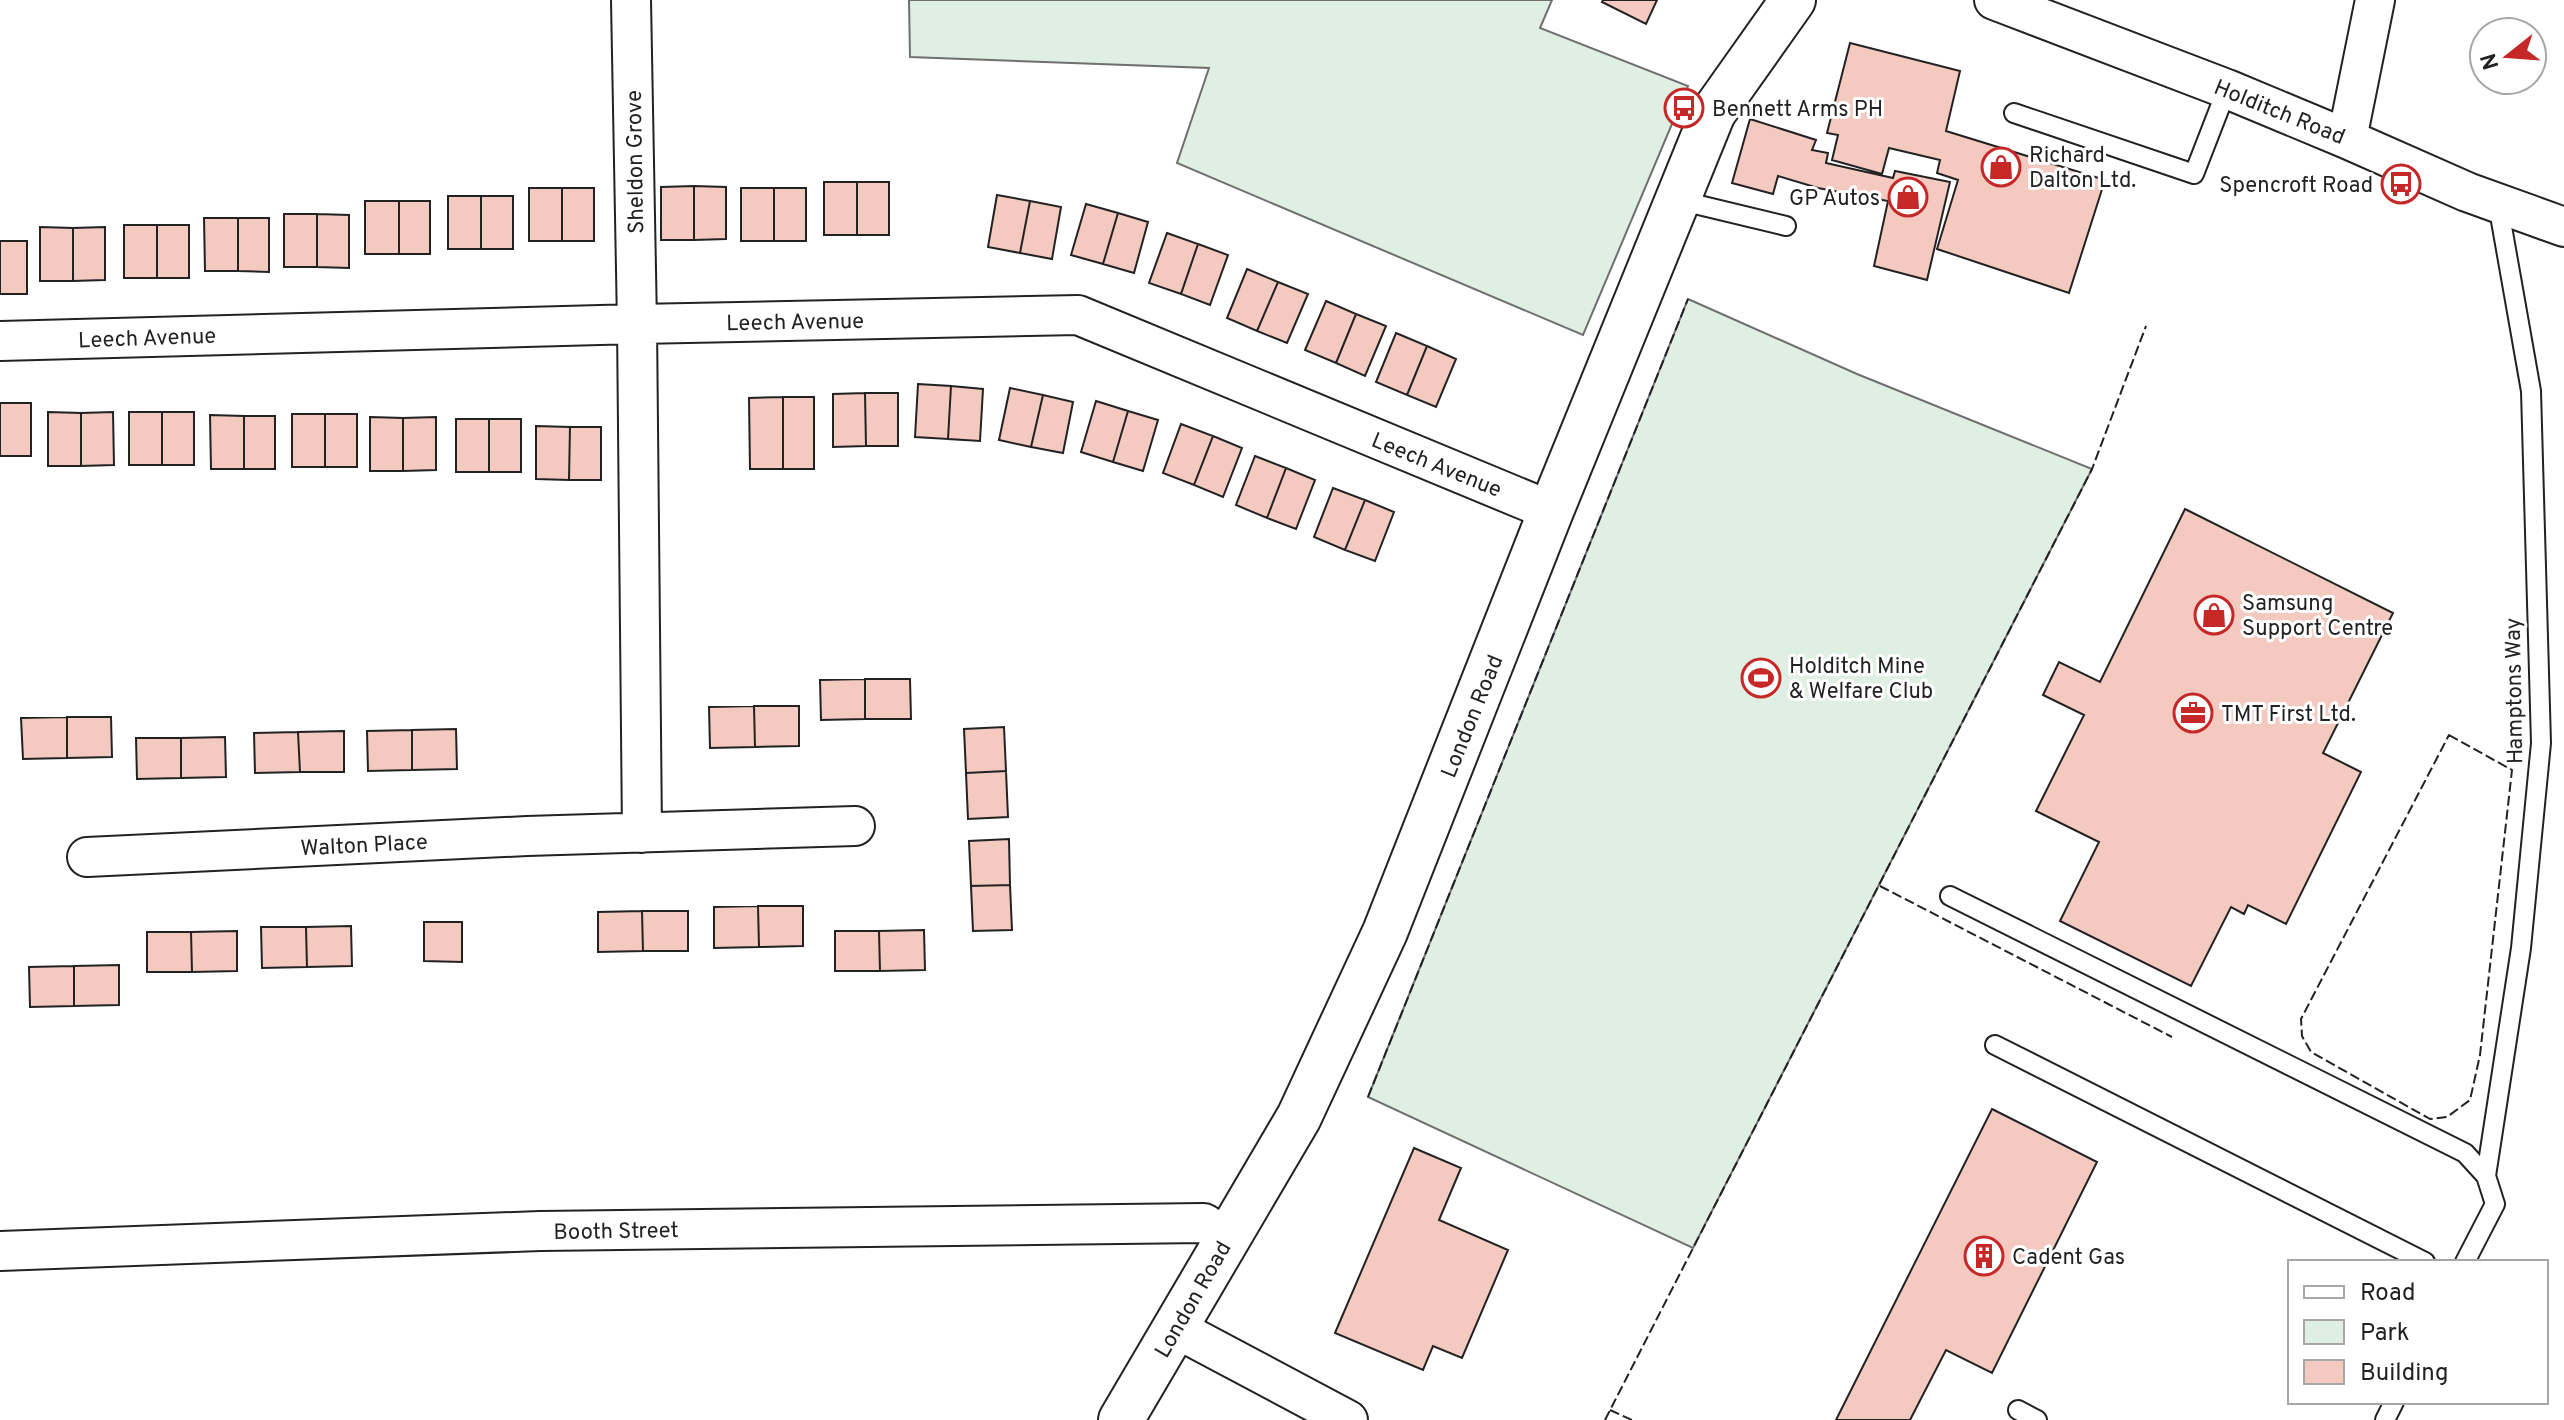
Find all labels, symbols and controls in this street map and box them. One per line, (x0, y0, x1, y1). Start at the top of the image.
north arrow (2468, 16, 2548, 96)
text: N (2476, 50, 2506, 73)
street label: Holditch Road (2210, 75, 2349, 152)
bus stop icon: Bennett Arms PH (1663, 87, 1705, 129)
street label: Sheldon Grove (622, 90, 651, 234)
place label: Bennett Arms PH (1712, 97, 1883, 124)
place label: Richard Dalton Ltd. (2029, 143, 2136, 195)
shop icon: Richard Dalton Ltd. (1980, 146, 2022, 188)
bus stop icon: Spencroft Road (2380, 163, 2422, 205)
place label: Spencroft Road (2219, 173, 2373, 200)
shop icon: GP Autos (1887, 176, 1929, 218)
place label: GP Autos (1789, 186, 1880, 213)
street label: Leech Avenue (726, 309, 864, 338)
street label: Leech Avenue (78, 324, 217, 355)
street label: Leech Avenue (1367, 428, 1505, 505)
place label: Samsung Support Centre (2242, 591, 2393, 643)
shop icon: Samsung Support Centre (2193, 594, 2235, 636)
street label: Hamptons Way (2501, 617, 2530, 764)
street label: London Road (1436, 652, 1510, 782)
place label: Holditch Mine & Welfare Club (1789, 654, 1933, 706)
sports icon: Holditch Mine & Welfare Club (1740, 657, 1782, 699)
office icon: TMT First Ltd. (2172, 692, 2214, 734)
place label: TMT First Ltd. (2221, 702, 2356, 729)
street label: Walton Place (300, 830, 429, 863)
street label: Booth Street (553, 1218, 679, 1247)
building icon: Cadent Gas (1963, 1235, 2005, 1277)
street label: London Road (1150, 1237, 1238, 1363)
place label: Cadent Gas (2012, 1245, 2125, 1272)
legend (2288, 1260, 2548, 1404)
text: Road (2360, 1279, 2416, 1309)
text: Park (2360, 1319, 2410, 1349)
text: Building (2360, 1359, 2449, 1389)

